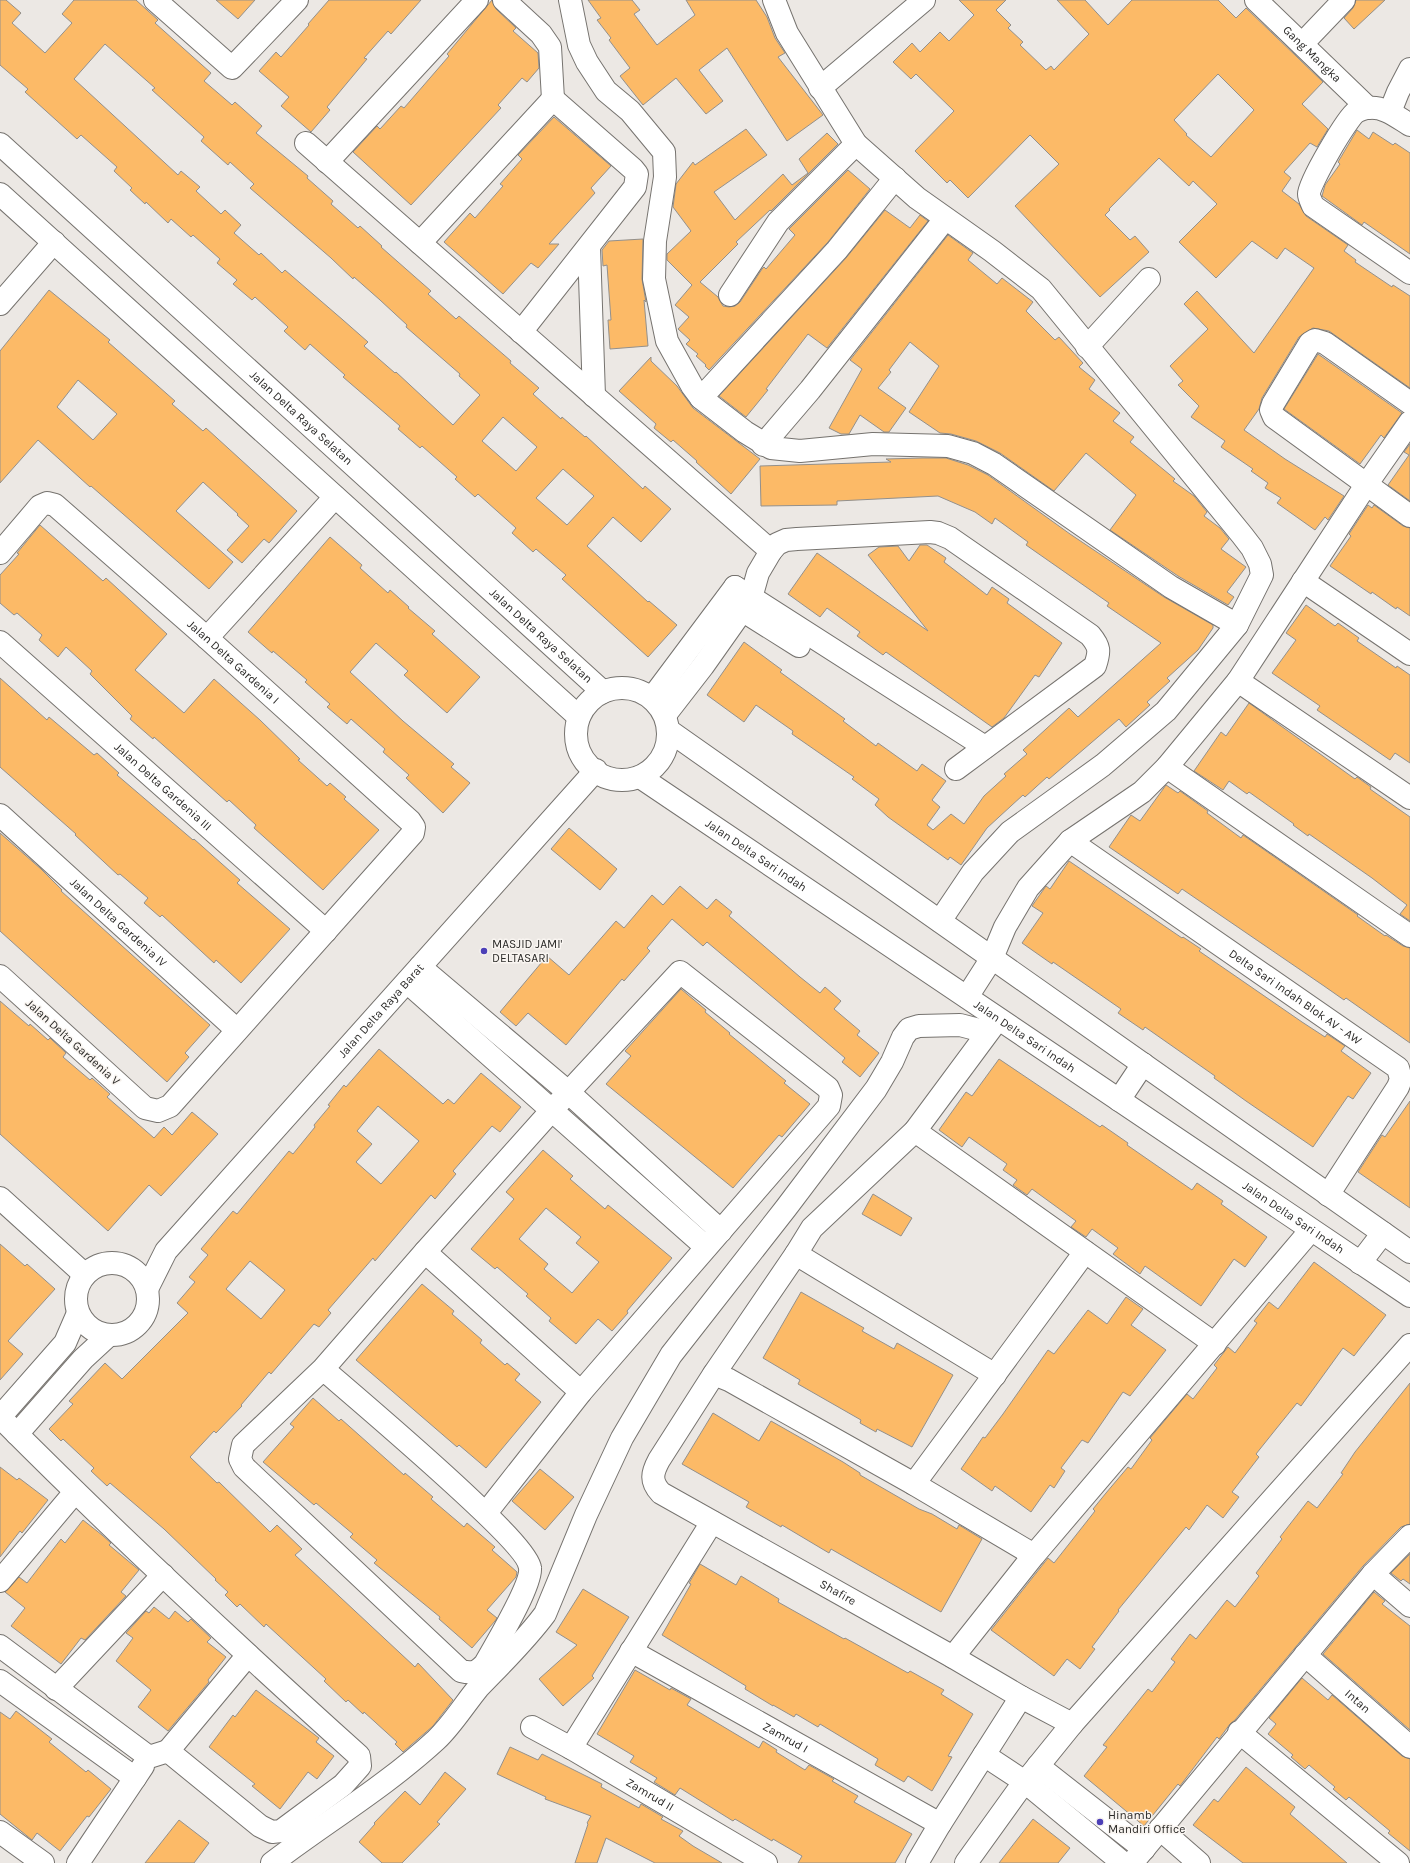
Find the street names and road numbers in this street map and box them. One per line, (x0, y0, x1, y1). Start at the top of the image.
street label: Gang Mangka (1280, 23, 1344, 85)
street label: Jalan Delta Raya Selatan (247, 368, 355, 468)
street label: Jalan Delta Raya Selatan (487, 585, 595, 686)
street label: Jalan Delta Gardenia I (184, 617, 282, 707)
street label: Jalan Delta Gardenia III (112, 740, 215, 833)
street label: Jalan Delta Sari Indah (703, 816, 809, 894)
street label: Jalan Delta Gardenia IV (67, 875, 170, 970)
street label: Delta Sari Indah Blok AV - AW (1226, 946, 1365, 1048)
street label: Jalan Delta Raya Barat (335, 960, 427, 1061)
street label: Jalan Delta Gardenia V (23, 996, 123, 1088)
street label: Jalan Delta Sari Indah (971, 997, 1078, 1075)
street label: Jalan Delta Sari Indah (1240, 1178, 1347, 1257)
street label: Shafire (817, 1577, 858, 1608)
street label: Intan (1342, 1686, 1373, 1716)
street label: Zamrud I (760, 1719, 811, 1756)
street label: Zamrud II (623, 1775, 677, 1814)

